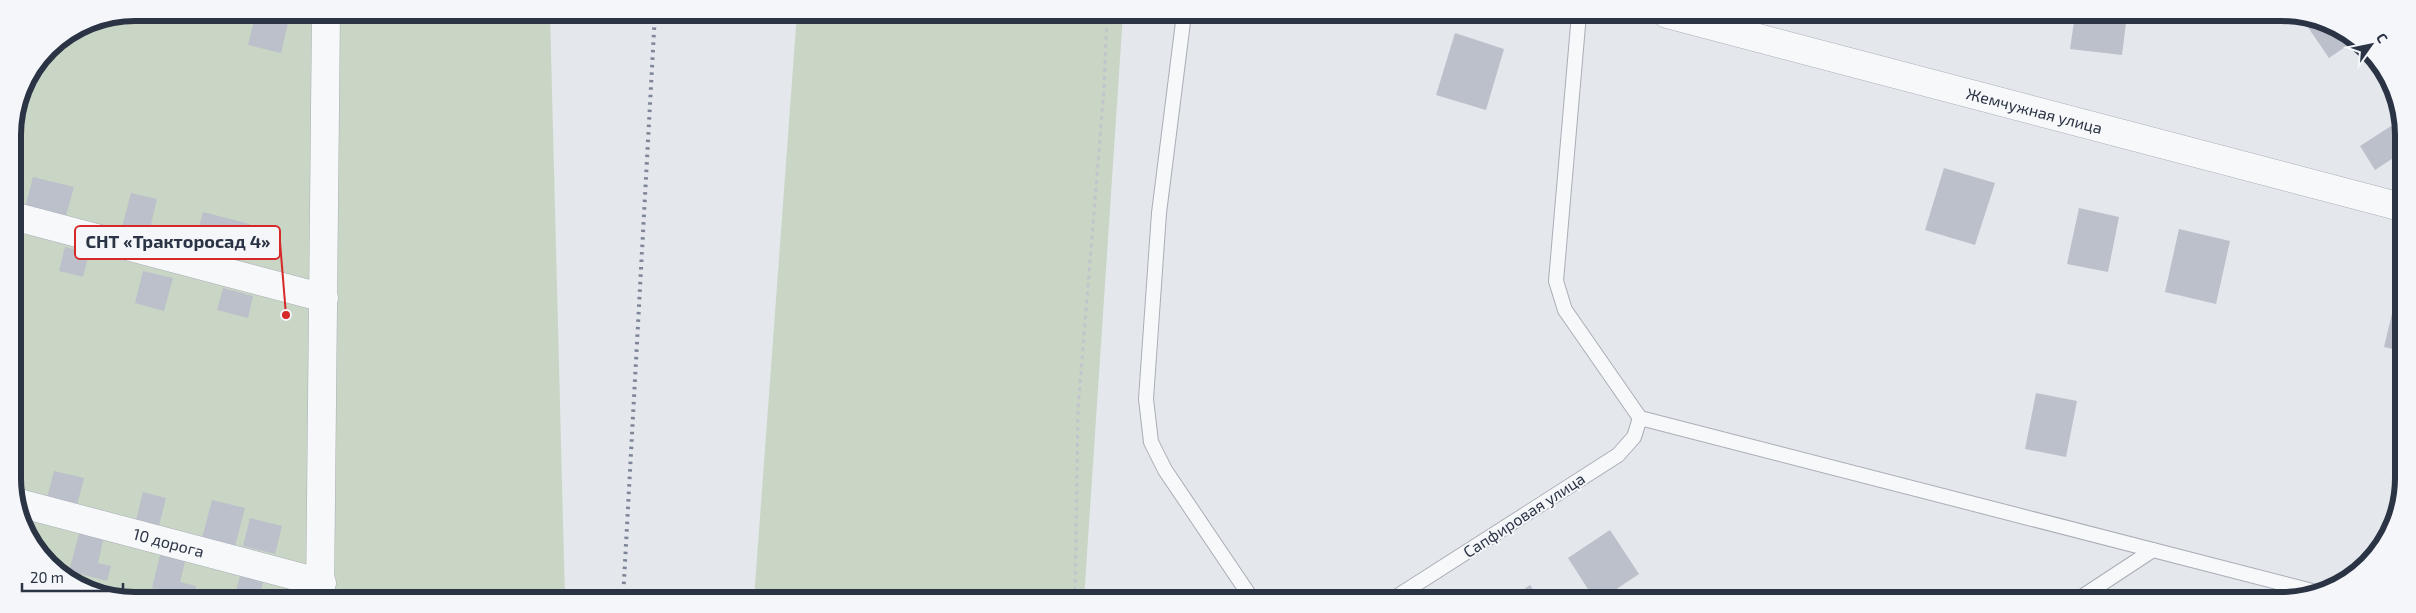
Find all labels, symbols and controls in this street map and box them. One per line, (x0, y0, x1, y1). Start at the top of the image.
north arrow (2346, 20, 2396, 70)
text: С (2373, 30, 2392, 46)
street label: Жемчужная улица (1965, 83, 2105, 137)
callout: СНТ «Тракторосад 4» (75, 226, 280, 259)
text: СНТ «Тракторосад 4» (86, 230, 270, 252)
street label: Сапфировая улица (1459, 468, 1589, 562)
street label: 10 дорога (131, 524, 206, 561)
scale bar (22, 560, 124, 592)
text: 20 m (30, 568, 64, 586)

